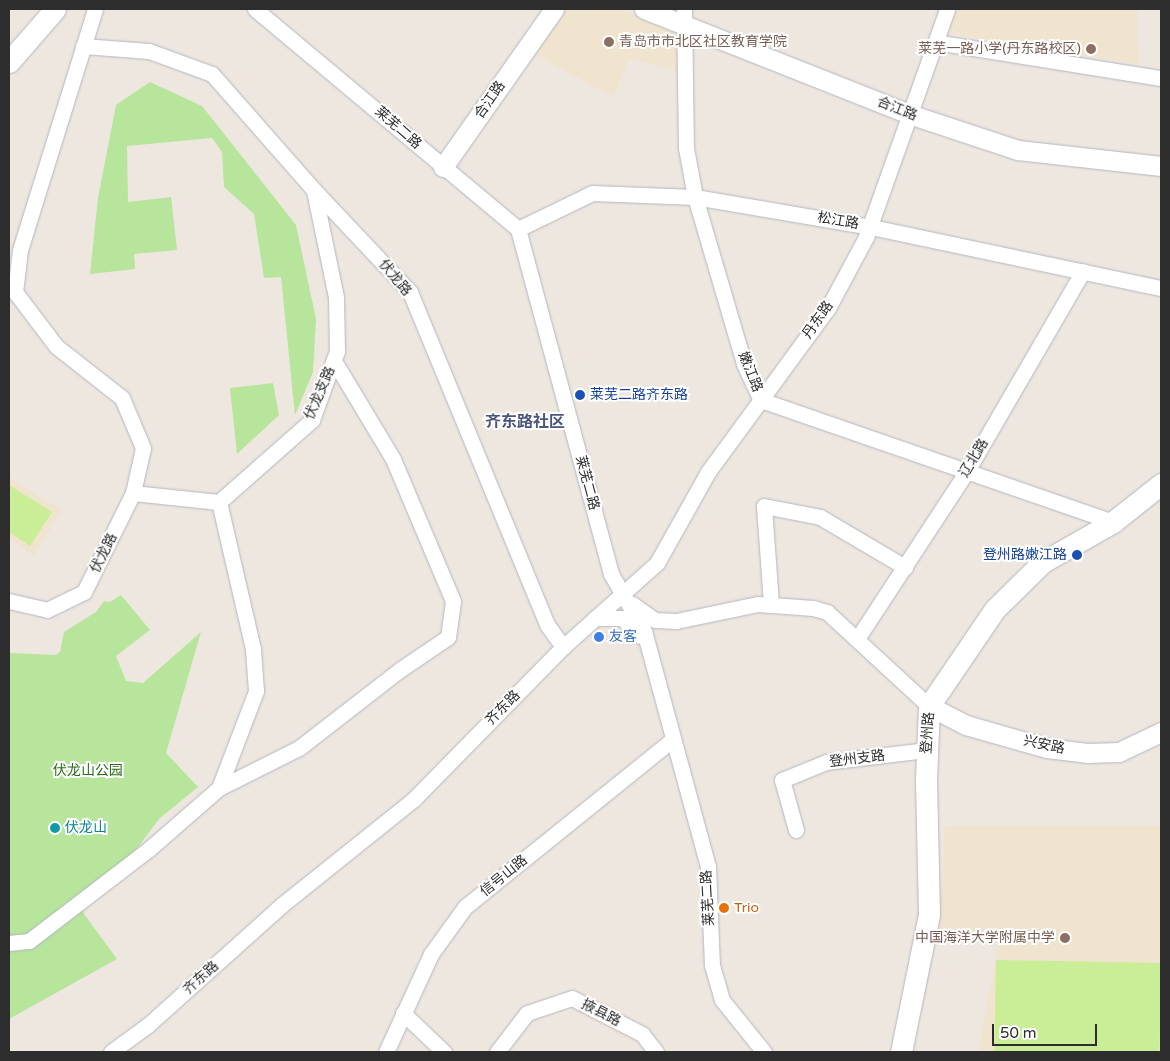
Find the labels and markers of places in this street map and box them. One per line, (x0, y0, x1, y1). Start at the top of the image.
place label: 青岛市市北区社区教育学院 (619, 34, 787, 50)
marker: 青岛市市北区社区教育学院 (603, 36, 615, 48)
place label: 莱芜一路小学(丹东路校区) (918, 41, 1081, 57)
marker: 莱芜一路小学(丹东路校区) (1085, 43, 1097, 55)
place label: 莱芜二路齐东路 (590, 387, 688, 403)
marker: 莱芜二路齐东路 (574, 389, 586, 401)
place label: 登州路嫩江路 (983, 547, 1067, 563)
marker: 登州路嫩江路 (1071, 549, 1083, 561)
place label: 友客 (609, 629, 637, 645)
marker: 友客 (593, 631, 605, 643)
place label: 伏龙山 (65, 820, 107, 836)
marker: 伏龙山 (49, 822, 61, 834)
place label: Trio (734, 900, 759, 916)
marker: Trio (718, 902, 730, 914)
place label: 中国海洋大学附属中学 (915, 930, 1055, 946)
marker: 中国海洋大学附属中学 (1059, 932, 1071, 944)

